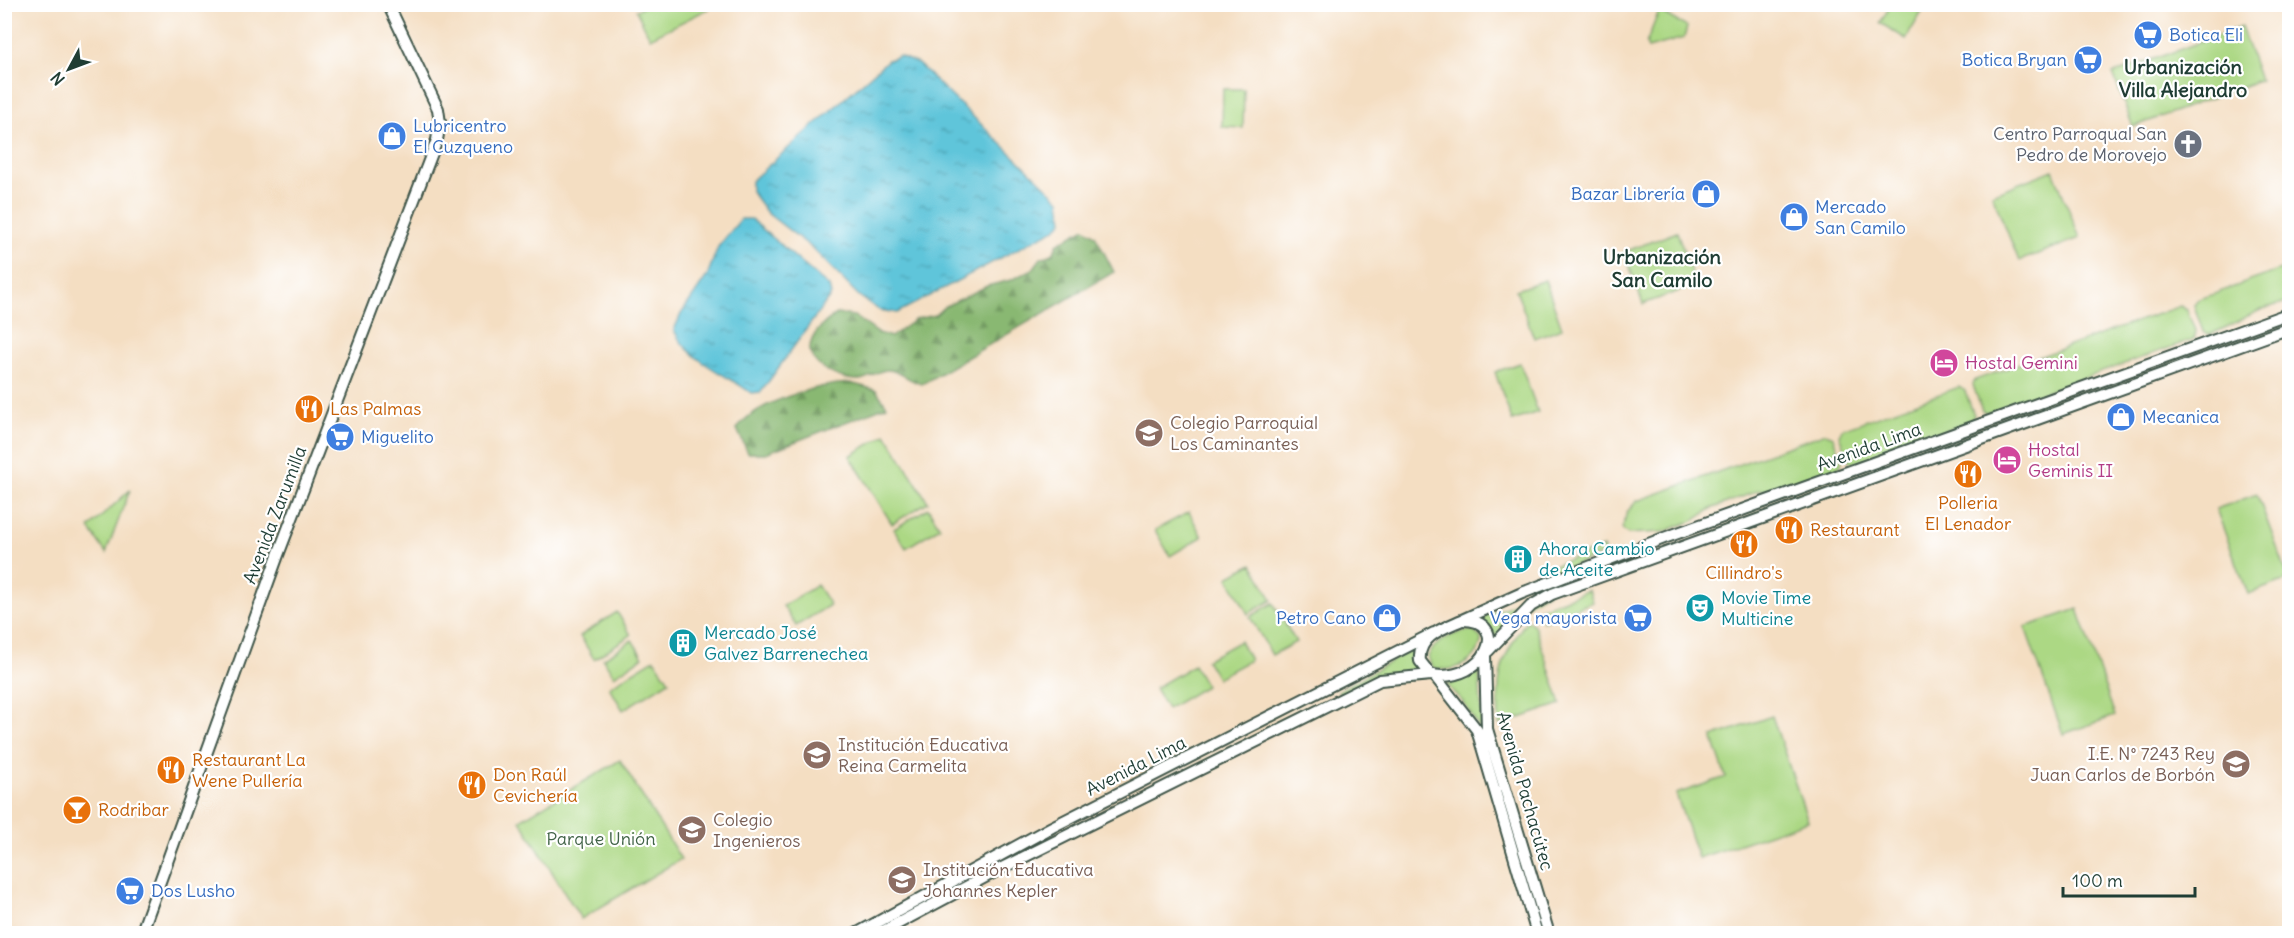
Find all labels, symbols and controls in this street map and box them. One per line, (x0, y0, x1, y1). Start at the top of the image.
supermarket icon: Botica Eli (2132, 19, 2164, 51)
place label: Botica Eli (2169, 23, 2243, 46)
north arrow (39, 39, 99, 99)
supermarket icon: Botica Bryan (2072, 44, 2104, 76)
place label: Botica Bryan (1961, 48, 2067, 71)
district label: Urbanización Villa Alejandro (2119, 54, 2247, 102)
text: N (47, 68, 69, 90)
place label: Lubricentro El Cuzqueno (413, 114, 513, 158)
shop icon: Lubricentro El Cuzqueno (376, 120, 408, 152)
place label: Centro Parroqual San Pedro de Morovejo (1993, 122, 2167, 166)
church icon: Centro Parroqual San Pedro de Morovejo (2172, 128, 2204, 160)
shop icon: Bazar Librería (1690, 178, 1722, 210)
place label: Bazar Librería (1571, 182, 1685, 205)
place label: Mercado San Camilo (1815, 195, 1906, 239)
shop icon: Mercado San Camilo (1778, 201, 1810, 233)
district label: Urbanización San Camilo (1603, 244, 1722, 292)
hotel icon: Hostal Gemini (1928, 347, 1960, 379)
place label: Hostal Gemini (1965, 351, 2078, 374)
restaurant icon: Las Palmas (293, 393, 325, 425)
place label: Las Palmas (330, 397, 421, 420)
shop icon: Mecanica (2105, 401, 2137, 433)
place label: Mecanica (2142, 405, 2219, 428)
place label: Colegio Parroquial Los Caminantes (1170, 411, 1318, 455)
school or university icon: Colegio Parroquial Los Caminantes (1133, 417, 1165, 449)
street label: Avenida Lima (1814, 417, 1924, 476)
supermarket icon: Miguelito (324, 421, 356, 453)
place label: Miguelito (361, 425, 434, 448)
place label: Hostal Geminis II (2028, 438, 2113, 482)
street label: Avenida Zarumilla (238, 443, 311, 587)
hotel icon: Hostal Geminis II (1991, 444, 2023, 476)
restaurant icon: Polleria El Lenador (1952, 458, 1984, 490)
place label: Polleria El Lenador (1925, 491, 2012, 535)
restaurant icon: Restaurant (1773, 514, 1805, 546)
place label: Restaurant (1810, 518, 1899, 541)
restaurant icon: Cillindro's (1728, 528, 1760, 560)
place label: Ahora Cambio de Aceite (1539, 537, 1655, 581)
building icon: Ahora Cambio de Aceite (1502, 543, 1534, 575)
place label: Cillindro's (1705, 561, 1783, 584)
place label: Movie Time Multicine (1721, 586, 1811, 630)
theatre icon: Movie Time Multicine (1684, 592, 1716, 624)
shop icon: Petro Cano (1371, 602, 1403, 634)
supermarket icon: Vega mayorista (1622, 602, 1654, 634)
place label: Petro Cano (1276, 606, 1366, 629)
place label: Vega mayorista (1490, 606, 1617, 629)
place label: Mercado José Galvez Barrenechea (704, 621, 868, 665)
building icon: Mercado José Galvez Barrenechea (667, 627, 699, 659)
street label: Avenida Pachacútec (1492, 709, 1559, 873)
street label: Avenida Lima (1082, 730, 1190, 801)
place label: Institución Educativa Reina Carmelita (838, 733, 1009, 777)
school or university icon: Institución Educativa Reina Carmelita (801, 739, 833, 771)
place label: I.E. N° 7243 Rey Juan Carlos de Borbón (2030, 742, 2215, 786)
place label: Restaurant La Wene Pullería (192, 748, 306, 792)
school or university icon: I.E. N° 7243 Rey Juan Carlos de Borbón (2220, 748, 2252, 780)
restaurant icon: Restaurant La Wene Pullería (155, 754, 187, 786)
place label: Don Raúl Cevichería (493, 763, 578, 807)
restaurant icon: Don Raúl Cevichería (456, 769, 488, 801)
bar icon: Rodribar (61, 794, 93, 826)
place label: Rodribar (98, 798, 170, 821)
place label: Colegio Ingenieros (713, 808, 801, 852)
school or university icon: Colegio Ingenieros (676, 814, 708, 846)
park label: Parque Unión (546, 827, 656, 850)
place label: Institución Educativa Johannes Kepler (923, 858, 1094, 902)
scale bar (2063, 860, 2195, 898)
school or university icon: Institución Educativa Johannes Kepler (886, 864, 918, 896)
text: 100 m (2072, 869, 2123, 892)
supermarket icon: Dos Lusho (114, 875, 146, 907)
place label: Dos Lusho (151, 879, 235, 902)

